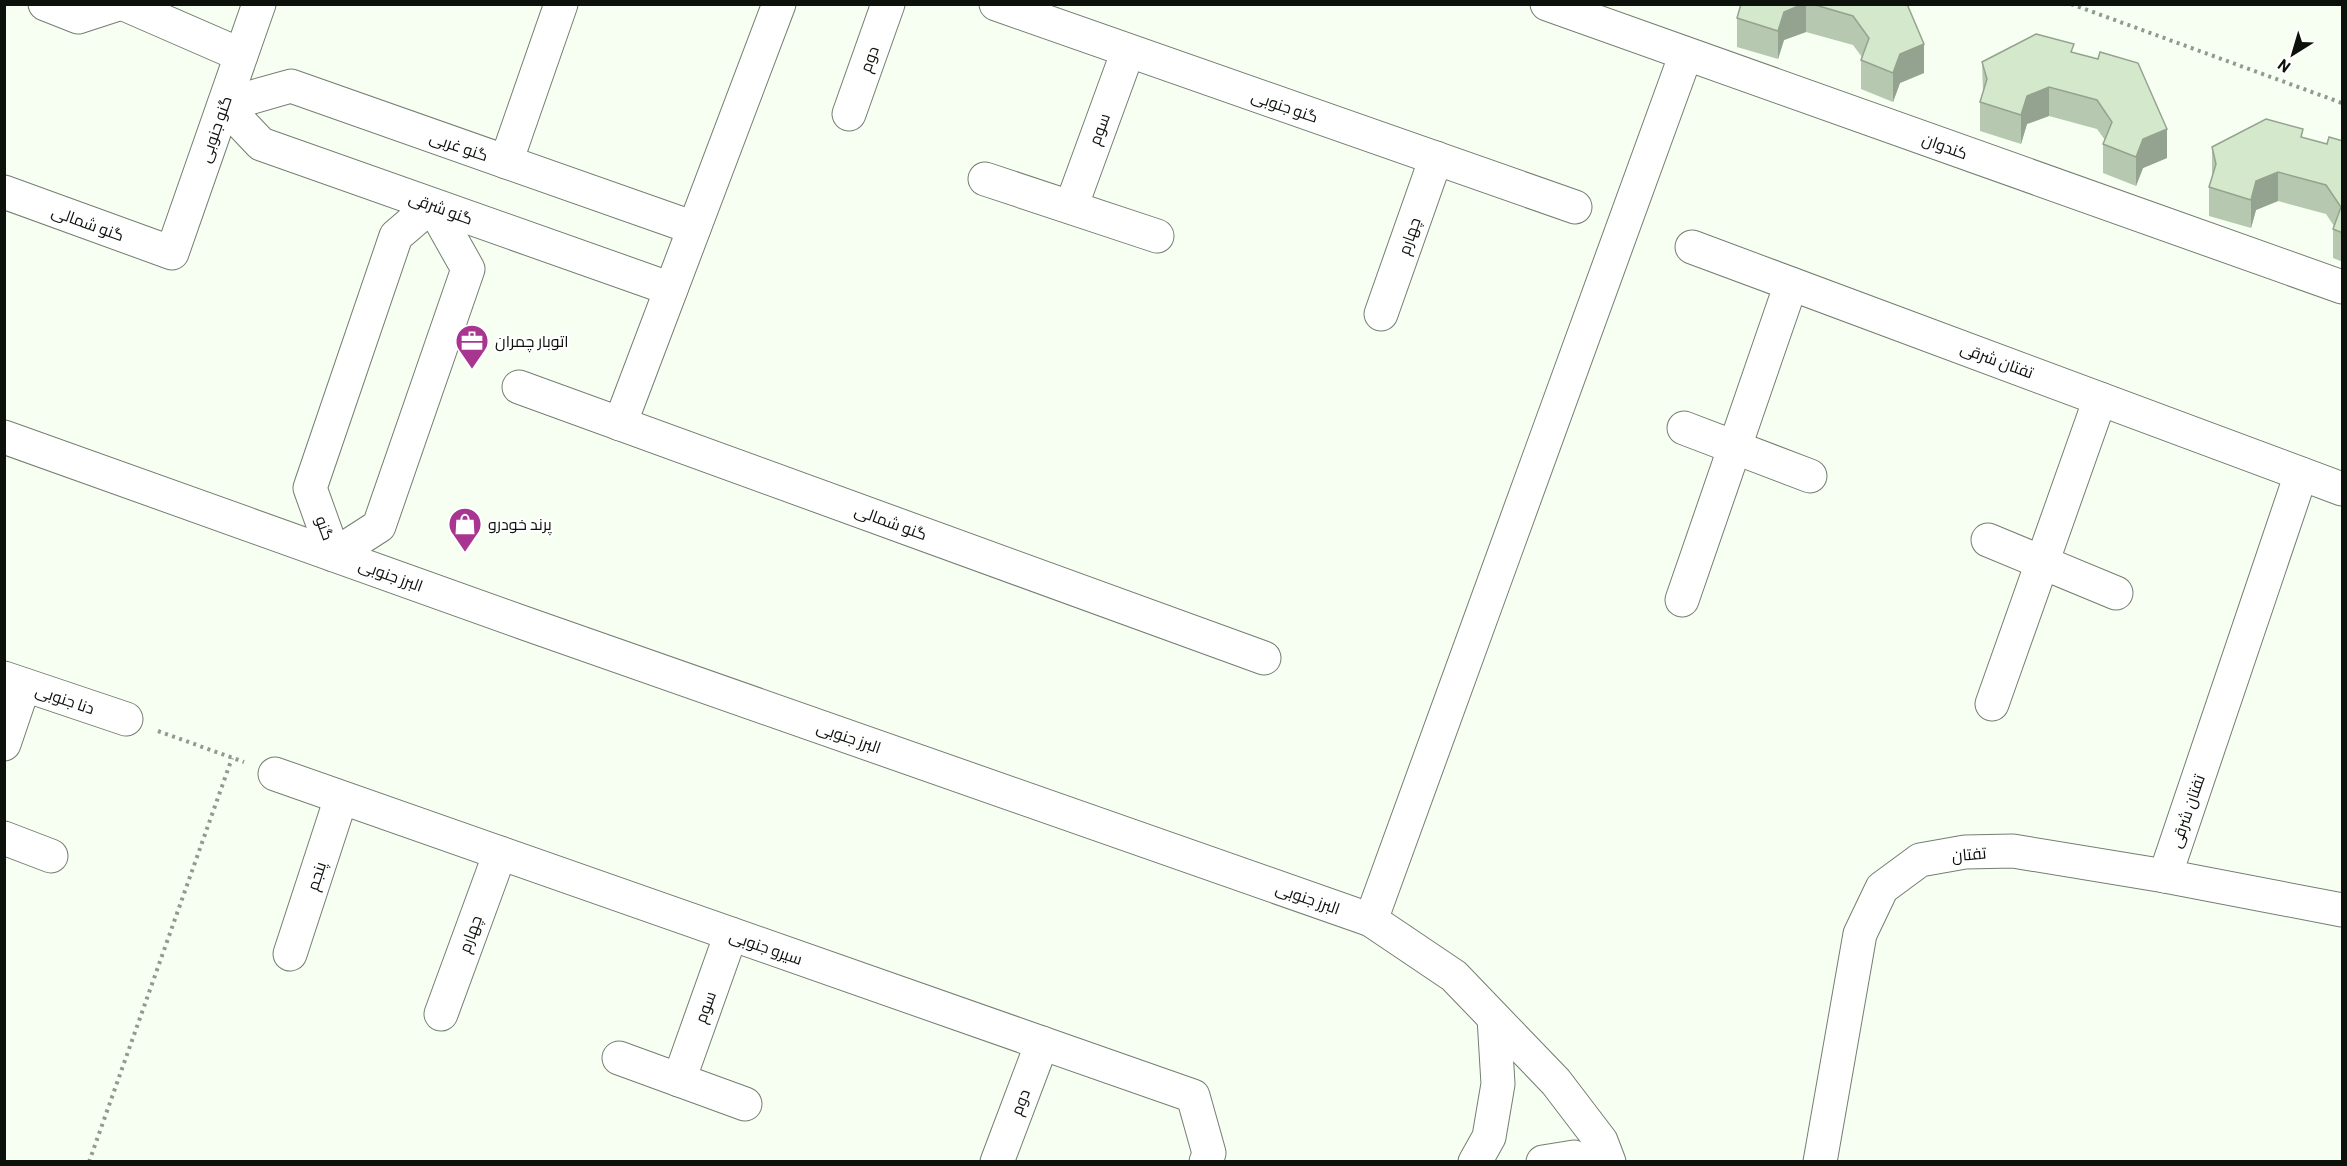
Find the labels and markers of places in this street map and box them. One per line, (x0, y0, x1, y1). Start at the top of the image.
office icon: اتوبار چمران (454, 323, 490, 370)
place label: اتوبار چمران (495, 331, 569, 353)
shop icon: پرند خودرو (447, 506, 483, 553)
place label: پرند خودرو (488, 514, 553, 536)

